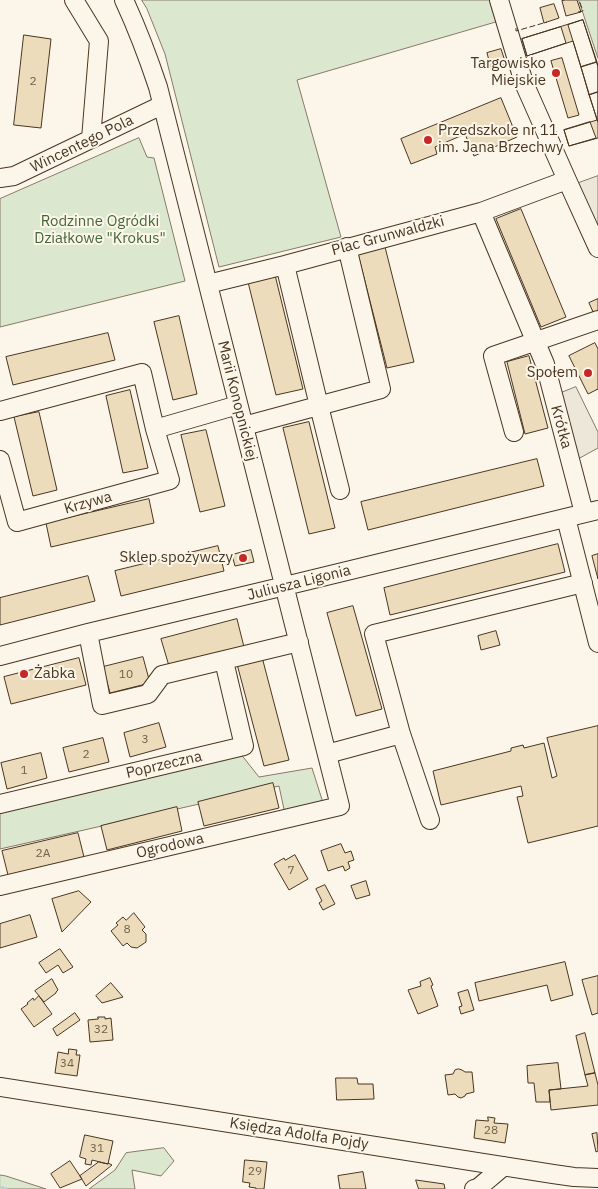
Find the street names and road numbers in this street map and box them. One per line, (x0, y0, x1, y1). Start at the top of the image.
street label: Wincentego Pola (28, 111, 136, 177)
street label: Plac Grunwaldzki (330, 212, 446, 260)
street label: Marii Konopnickiej (213, 339, 261, 463)
street label: Krótka (547, 403, 575, 451)
street label: Krzywa (62, 488, 114, 518)
street label: Juliusza Ligonia (245, 561, 353, 605)
street label: Poprzeczna (124, 748, 204, 782)
street label: Ogrodowa (134, 829, 206, 863)
street label: Księdza Adolfa Pojdy (228, 1114, 370, 1154)

